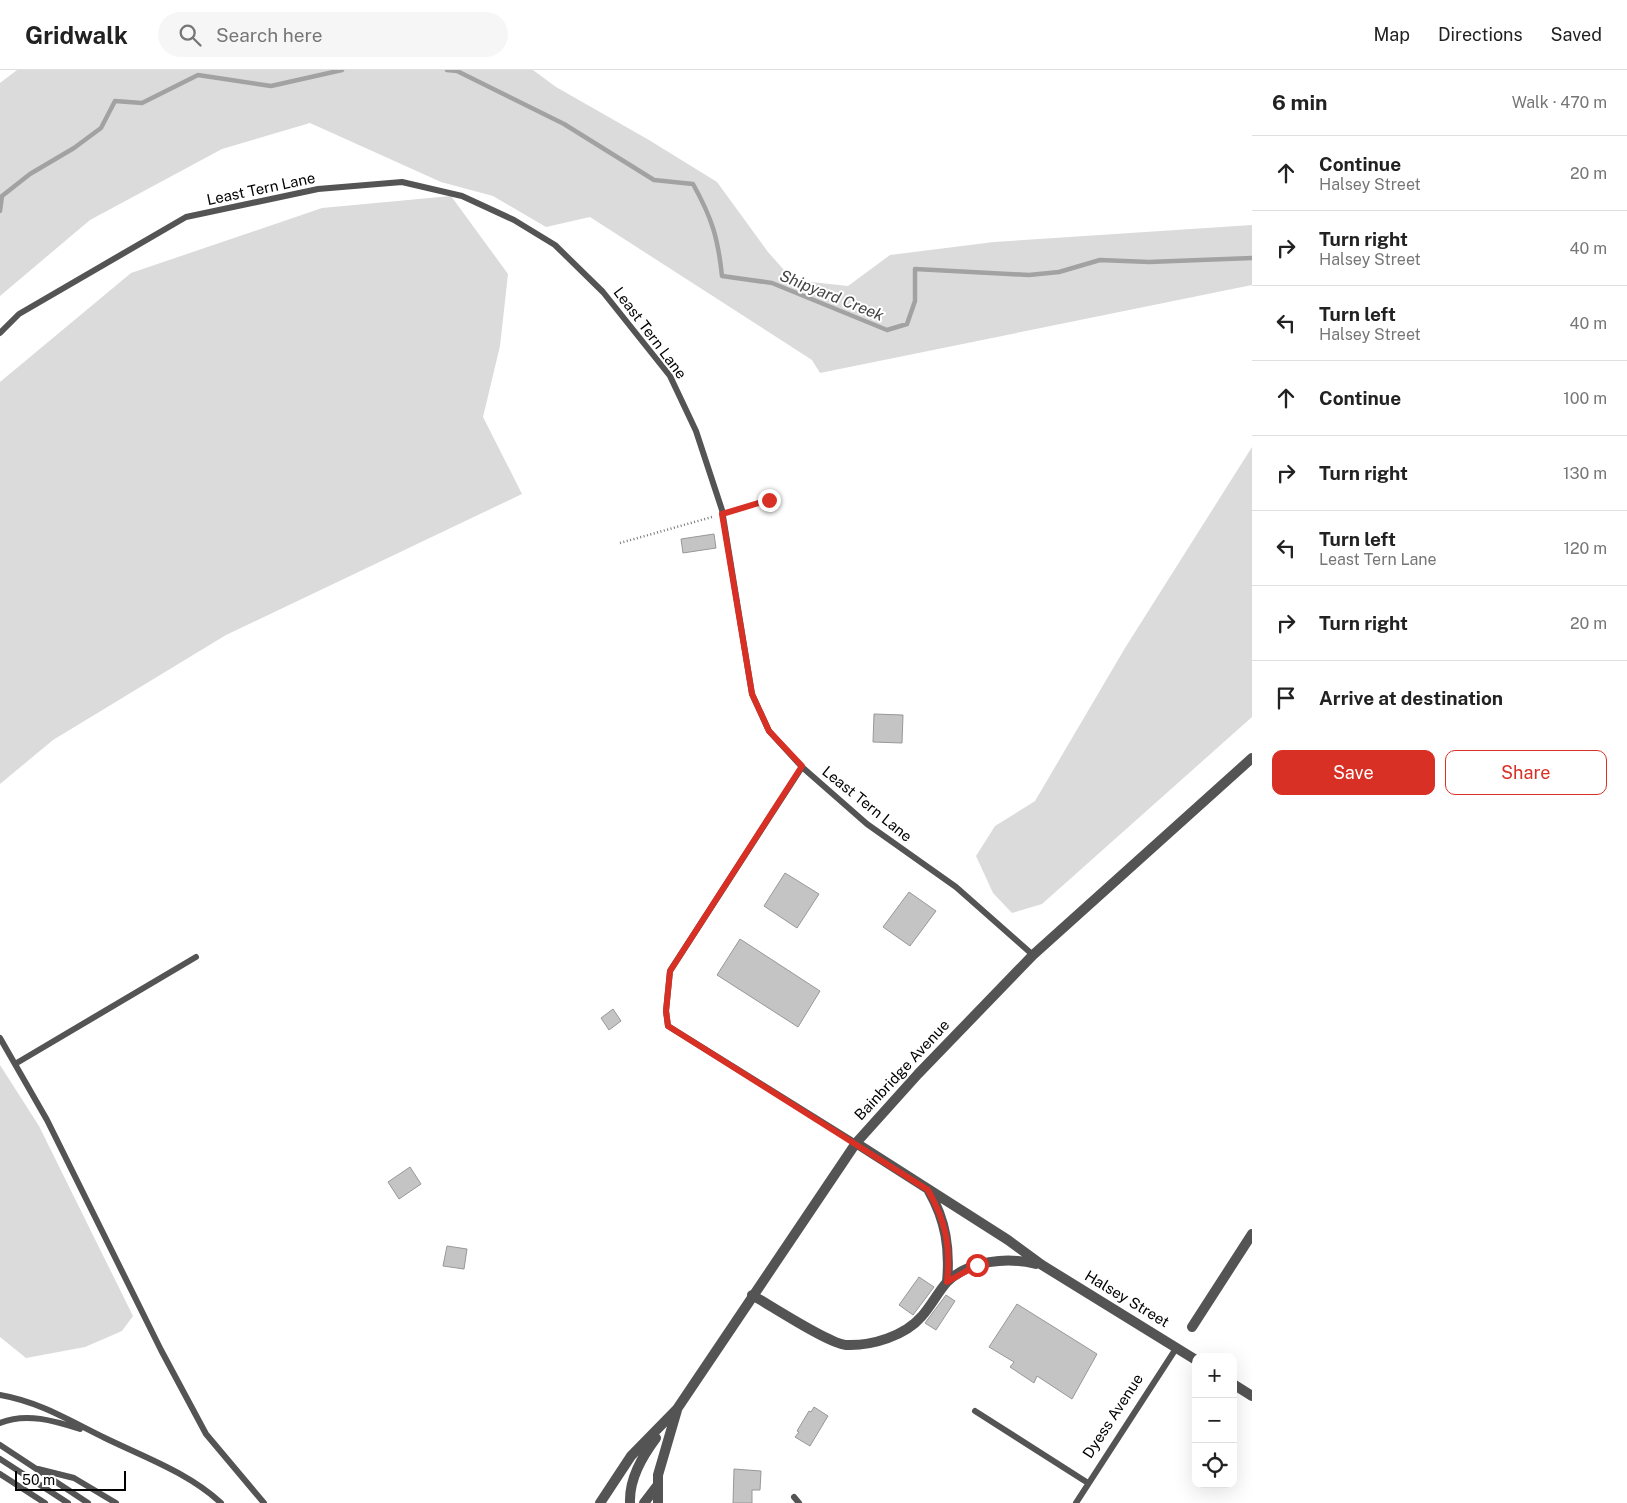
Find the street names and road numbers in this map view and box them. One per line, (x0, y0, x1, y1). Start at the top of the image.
street label: Least Tern Lane (205, 169, 317, 208)
street label: Least Tern Lane (610, 284, 690, 382)
street label: Least Tern Lane (819, 762, 916, 845)
street label: Bainbridge Avenue (851, 1016, 952, 1123)
street label: Halsey Street (1082, 1267, 1173, 1331)
street label: Dyess Avenue (1079, 1370, 1146, 1461)

